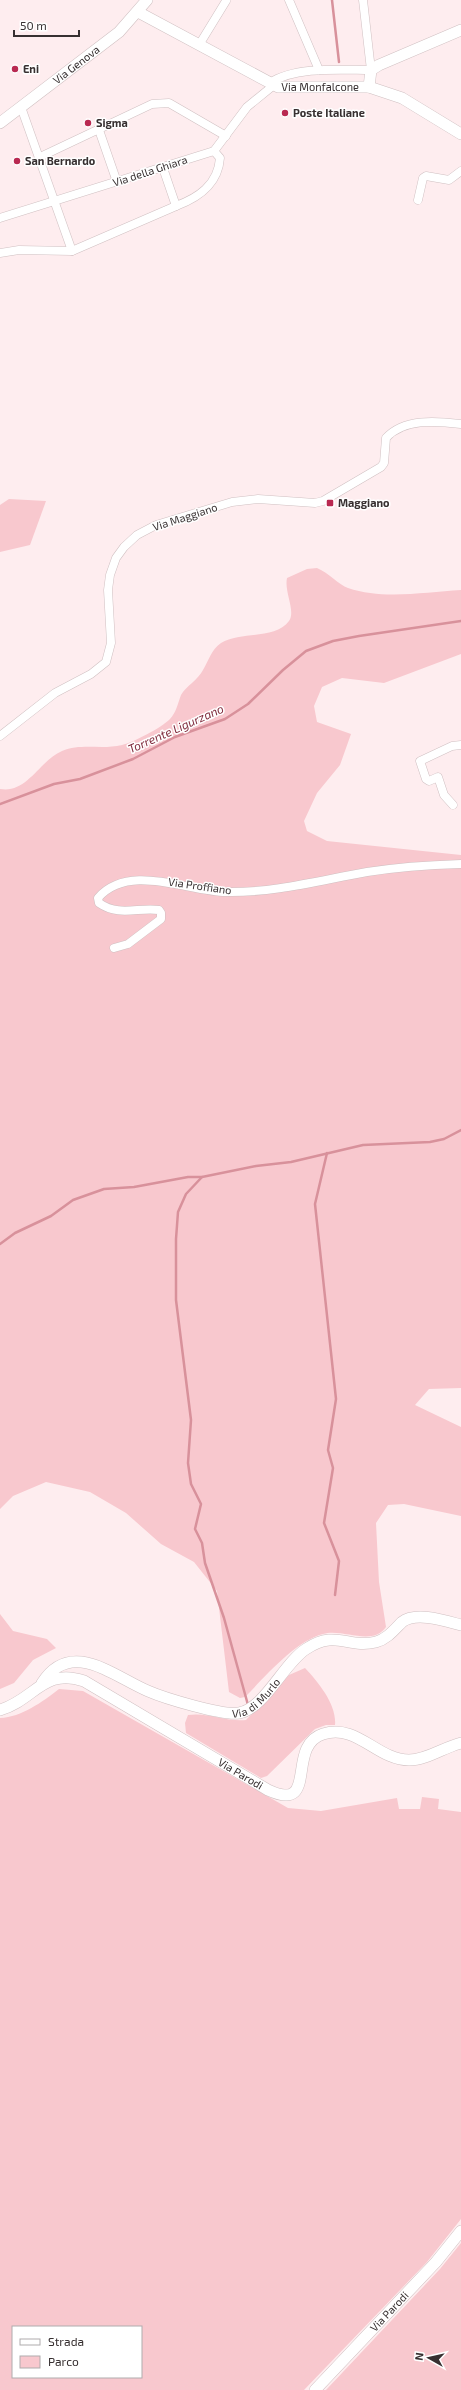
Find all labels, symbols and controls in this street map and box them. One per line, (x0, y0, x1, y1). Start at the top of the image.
scale bar (14, 12, 79, 38)
text: 50 m (20, 18, 47, 32)
street label: Via Genova (50, 42, 102, 86)
place label: Eni (23, 62, 39, 75)
marker: Eni (10, 64, 20, 74)
street label: Via Monfalcone (281, 80, 359, 93)
place label: Poste Italiane (293, 106, 365, 119)
marker: Poste Italiane (280, 108, 290, 118)
place label: Sigma (96, 116, 128, 129)
marker: Sigma (83, 118, 93, 128)
street label: Via della Ghiara (111, 152, 189, 189)
place label: San Bernardo (25, 154, 96, 167)
marker: San Bernardo (12, 156, 22, 166)
place label: Maggiano (338, 496, 390, 509)
marker: Maggiano (325, 498, 335, 508)
street label: Via Maggiano (151, 500, 219, 533)
water label: Torrente Ligurzano (126, 701, 226, 755)
street label: Via Proffiano (168, 875, 233, 896)
street label: Via di Murlo (232, 1675, 282, 1719)
street label: Via Parodi (216, 1755, 266, 1792)
street label: Via Parodi (367, 2289, 411, 2334)
legend (12, 2326, 142, 2378)
text: Strada (48, 2334, 84, 2348)
north arrow (409, 2338, 449, 2378)
text: N (412, 2352, 426, 2361)
text: Parco (48, 2354, 79, 2368)

